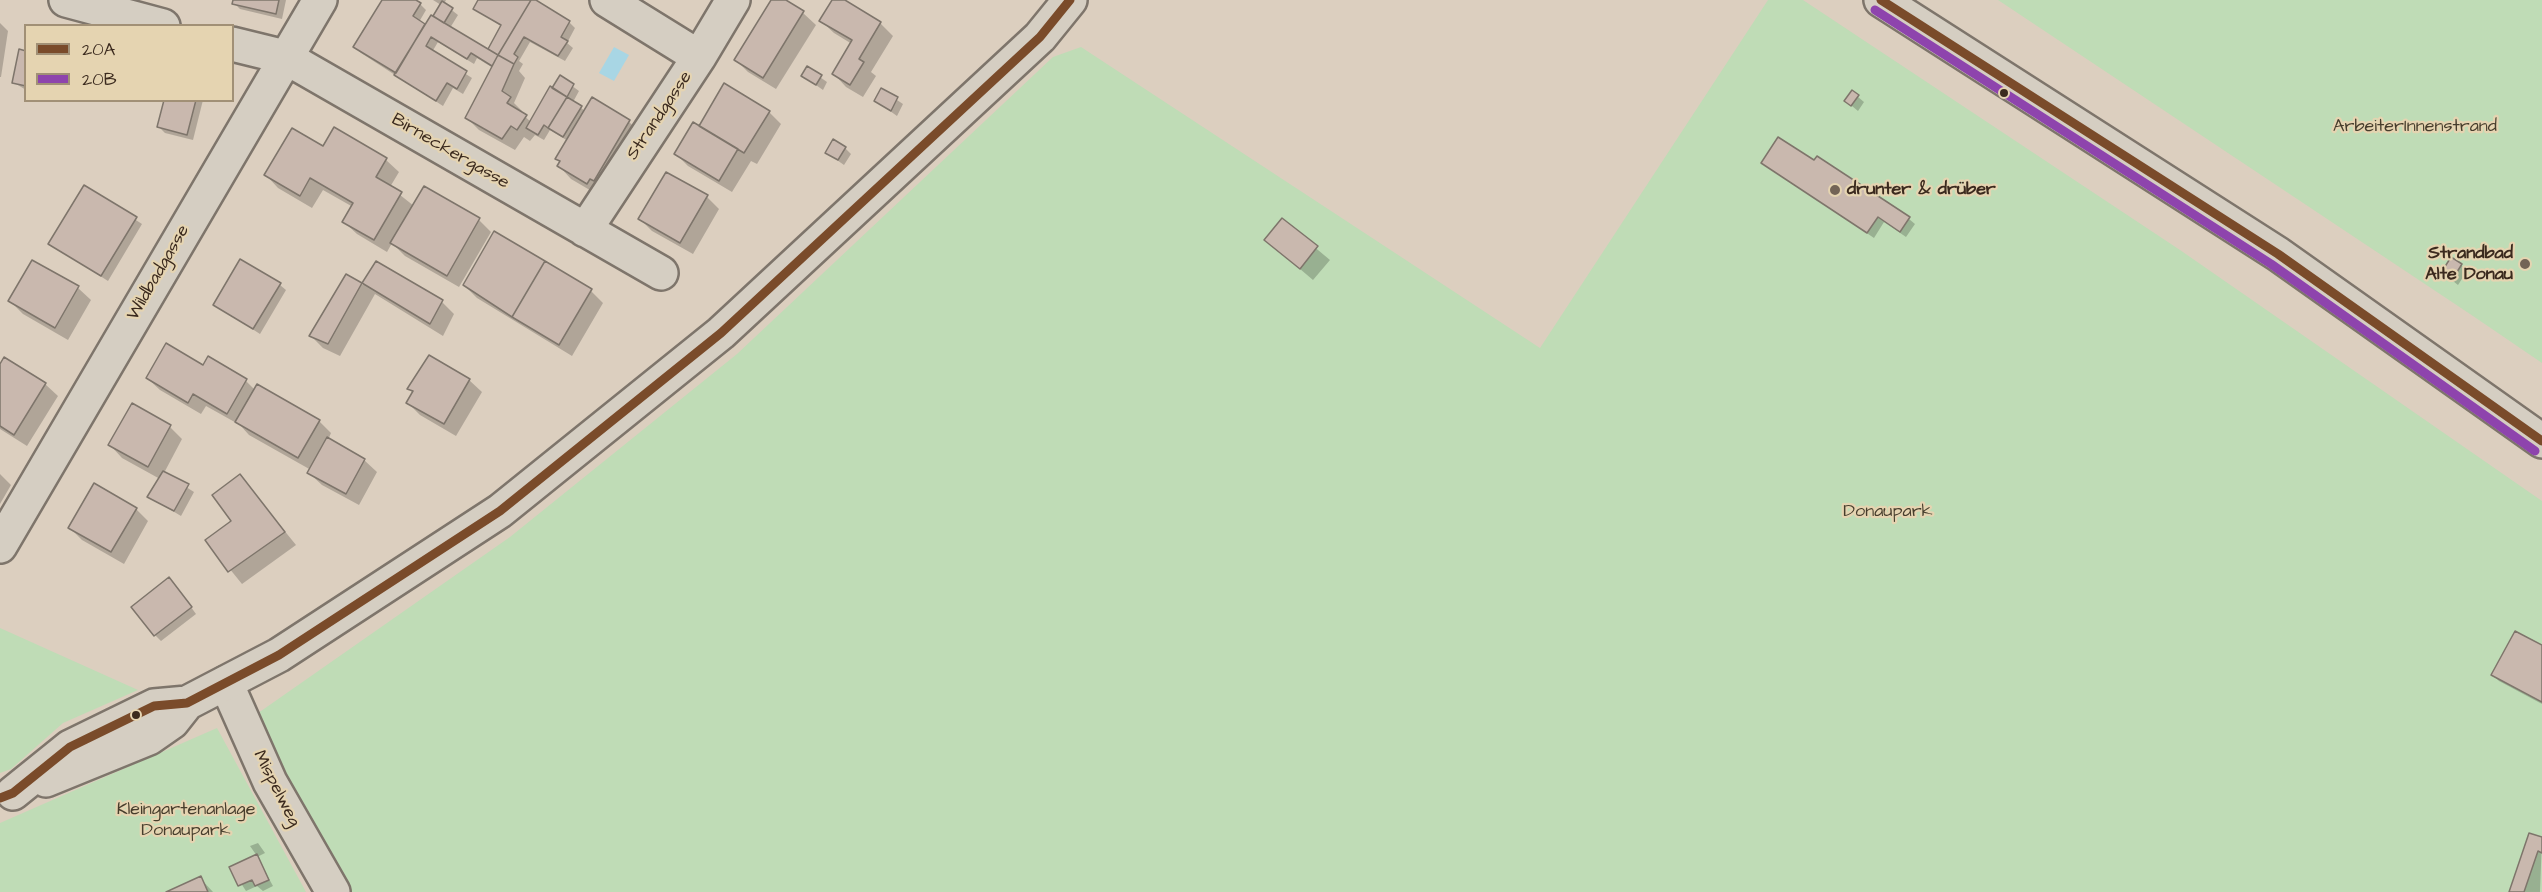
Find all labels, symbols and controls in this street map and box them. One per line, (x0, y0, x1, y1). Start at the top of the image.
legend (24, 24, 234, 102)
text: 20A (82, 37, 115, 62)
text: 20B (82, 67, 116, 92)
street label: Strandgasse (622, 68, 698, 164)
unlabelled marker (1998, 87, 2010, 99)
street label: Birneckergasse (387, 110, 513, 194)
park label: ArbeiterInnenstrand (2333, 116, 2497, 138)
place label: drunter & drüber (1847, 179, 1996, 201)
marker: drunter & drüber (1828, 183, 1842, 197)
street label: Wildbadgasse (123, 222, 195, 324)
place label: Strandbad Alte Donau (2425, 243, 2513, 286)
marker: Strandbad Alte Donau (2518, 257, 2532, 271)
park label: Donaupark (1843, 501, 1933, 523)
unlabelled marker (130, 709, 142, 721)
street label: Mispelweg (248, 747, 304, 831)
park label: Kleingartenanlage Donaupark (117, 799, 255, 842)

